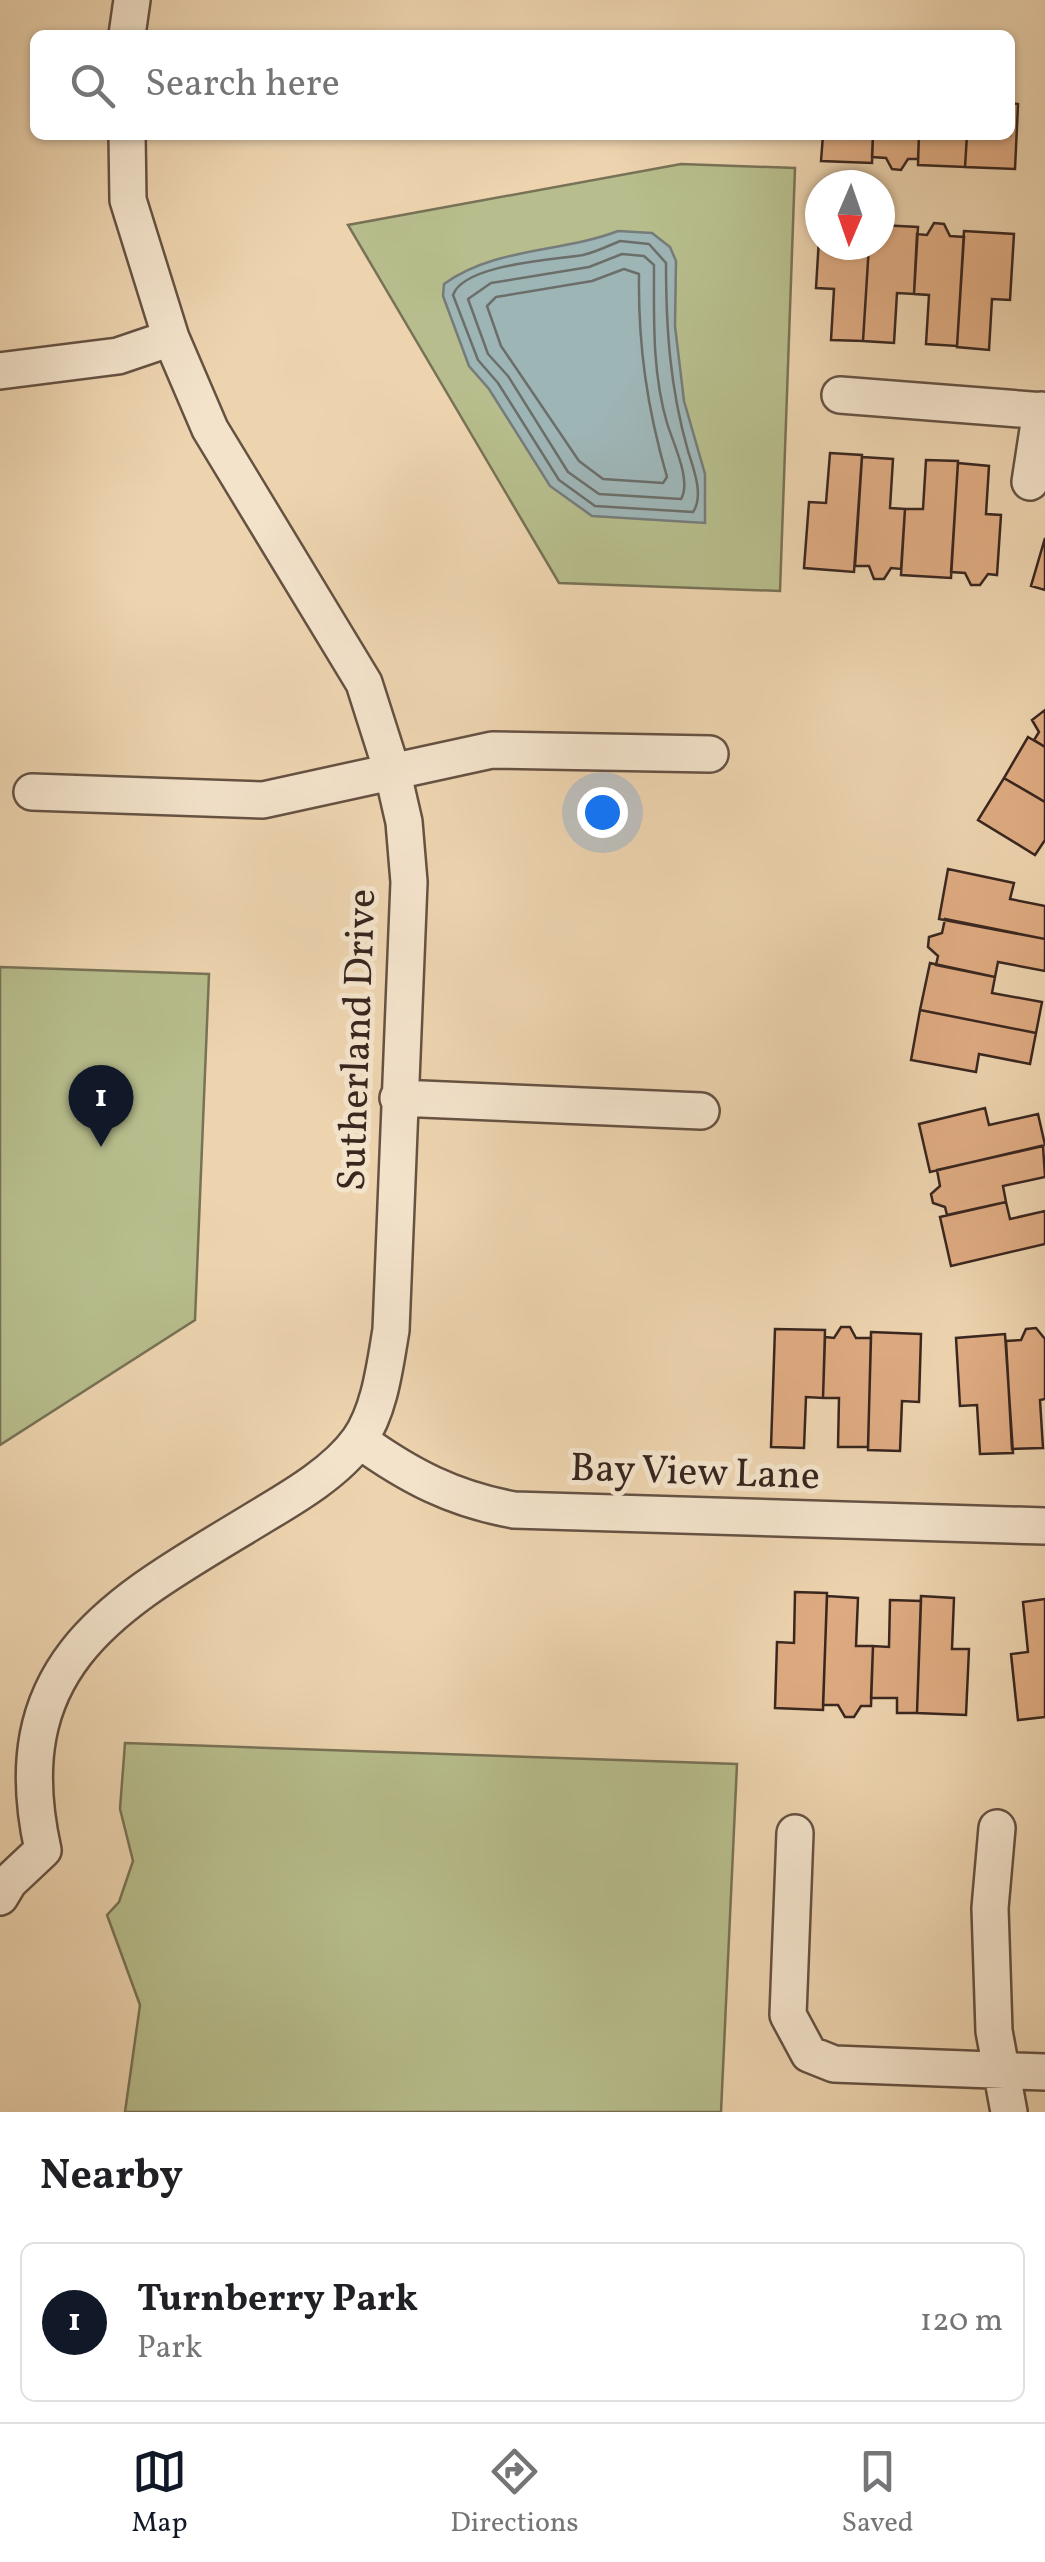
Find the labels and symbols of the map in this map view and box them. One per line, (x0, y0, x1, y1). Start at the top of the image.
north arrow (805, 170, 895, 260)
your location (577, 787, 628, 838)
street label: Sutherland Drive (326, 888, 392, 1192)
pin: 1 (68, 1064, 134, 1147)
street label: Bay View Lane (569, 1442, 821, 1506)

